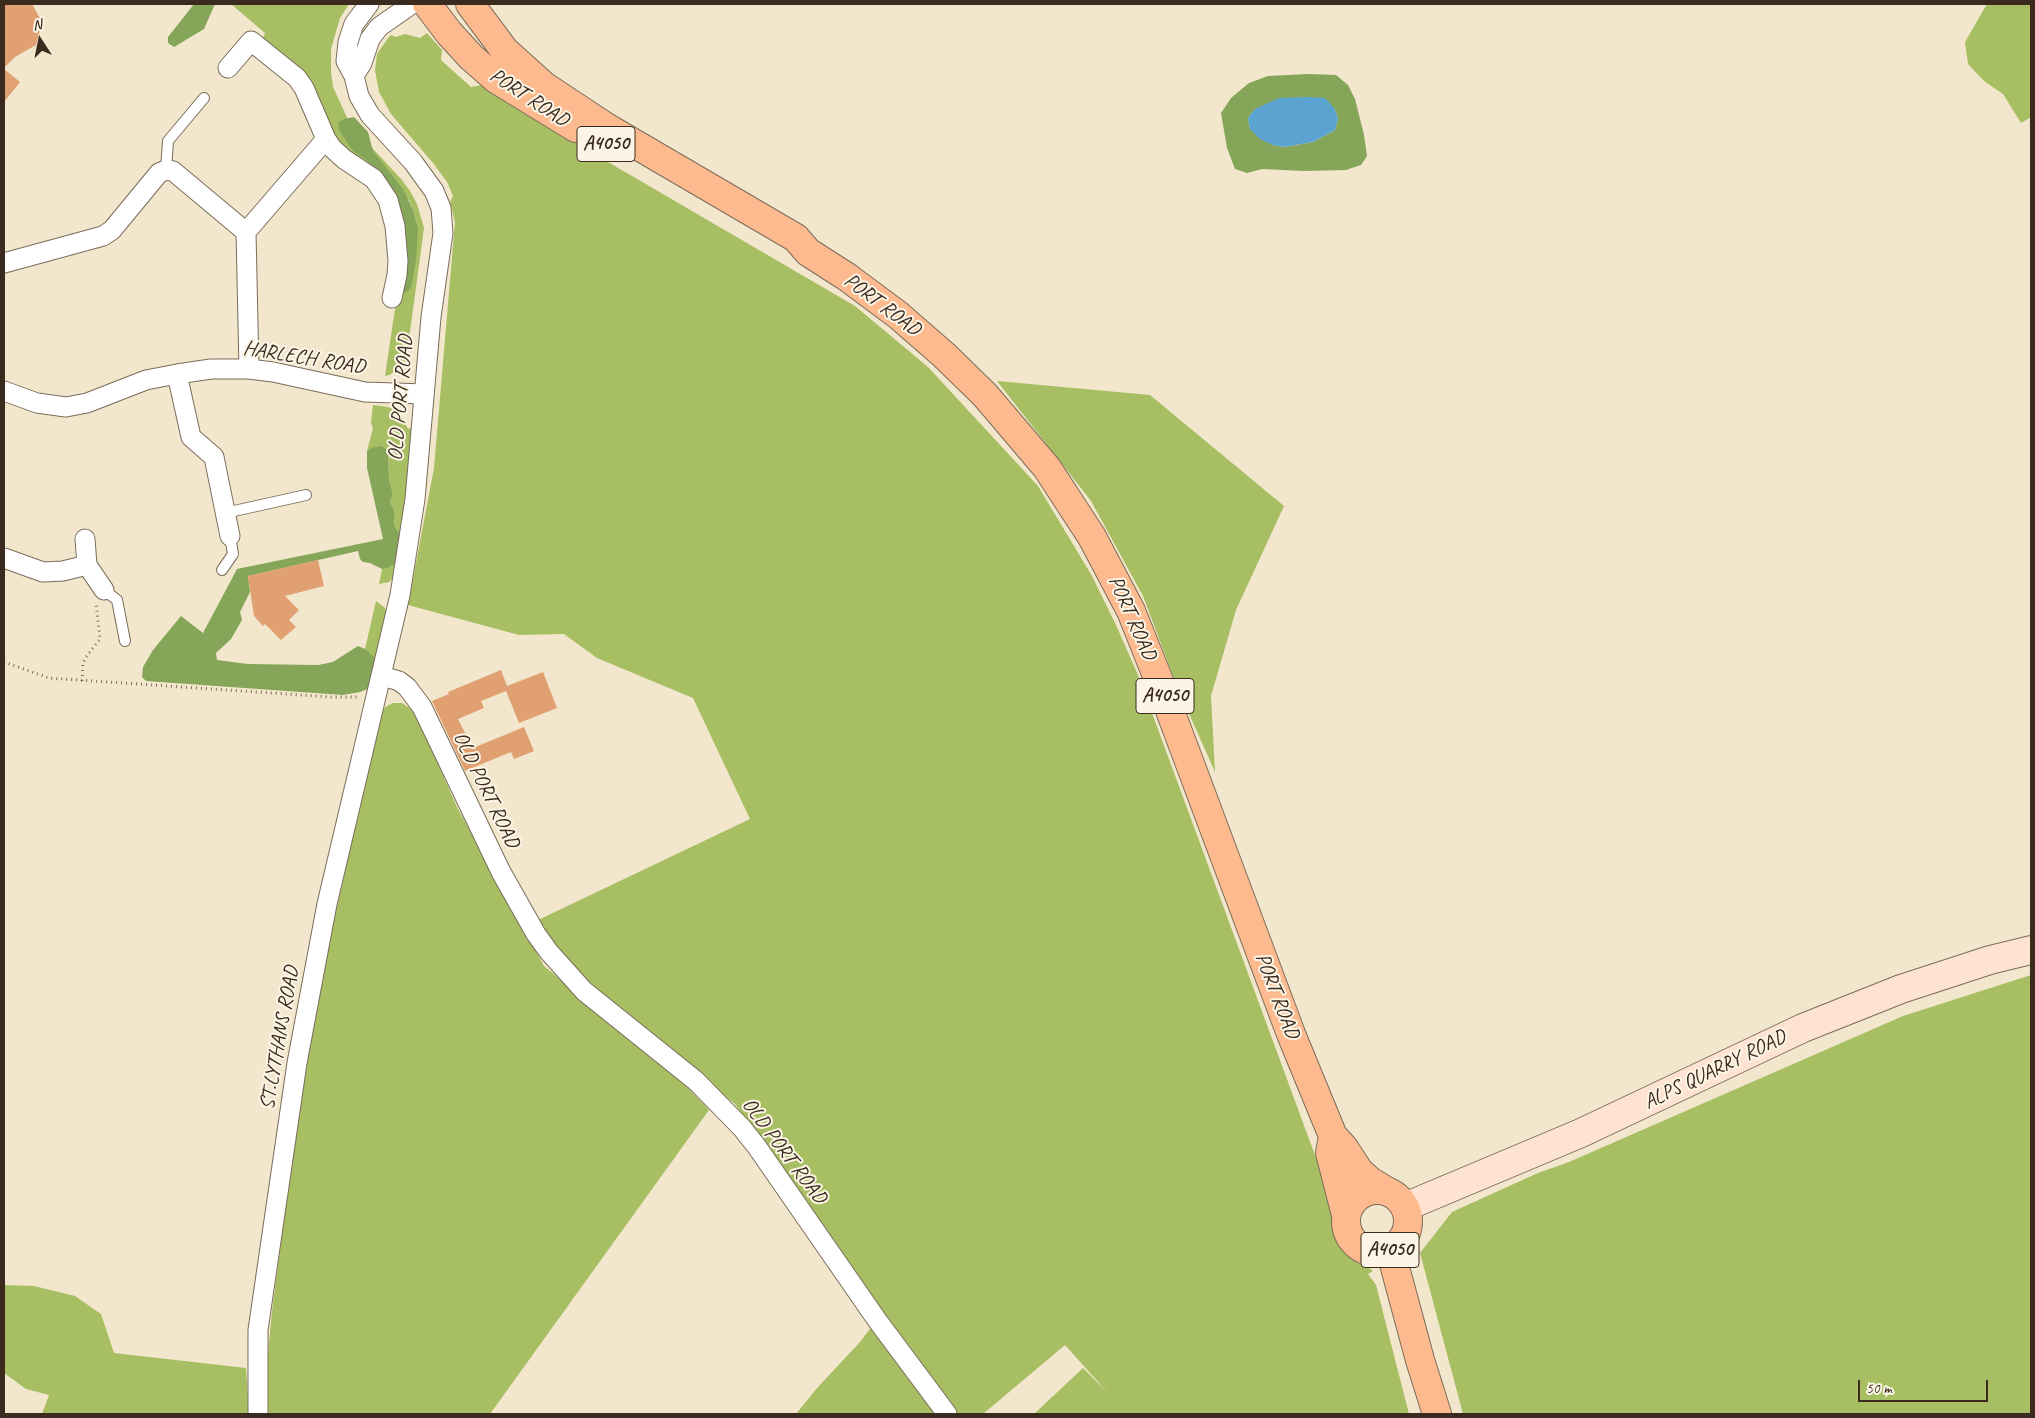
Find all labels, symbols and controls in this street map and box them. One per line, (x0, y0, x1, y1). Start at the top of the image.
north arrow (15, 15, 65, 65)
text: N (31, 16, 43, 34)
street label: PORT ROAD (485, 63, 573, 133)
road number: A4050 (577, 126, 635, 162)
street label: PORT ROAD (839, 268, 925, 342)
street label: OLD PORT ROAD (383, 334, 419, 462)
street label: HARLECH ROAD (241, 336, 367, 380)
street label: PORT ROAD (1102, 572, 1162, 664)
road number: A4050 (1136, 678, 1194, 714)
street label: OLD PORT ROAD (447, 728, 525, 852)
street label: PORT ROAD (1249, 950, 1305, 1042)
street label: ST.LYTHANS ROAD (255, 964, 305, 1112)
street label: ALPS QUARRY ROAD (1640, 1025, 1790, 1115)
street label: OLD PORT ROAD (736, 1093, 832, 1209)
road number: A4050 (1361, 1232, 1419, 1268)
scale bar (1860, 1370, 1990, 1402)
text: 50 m (1866, 1379, 1892, 1398)

